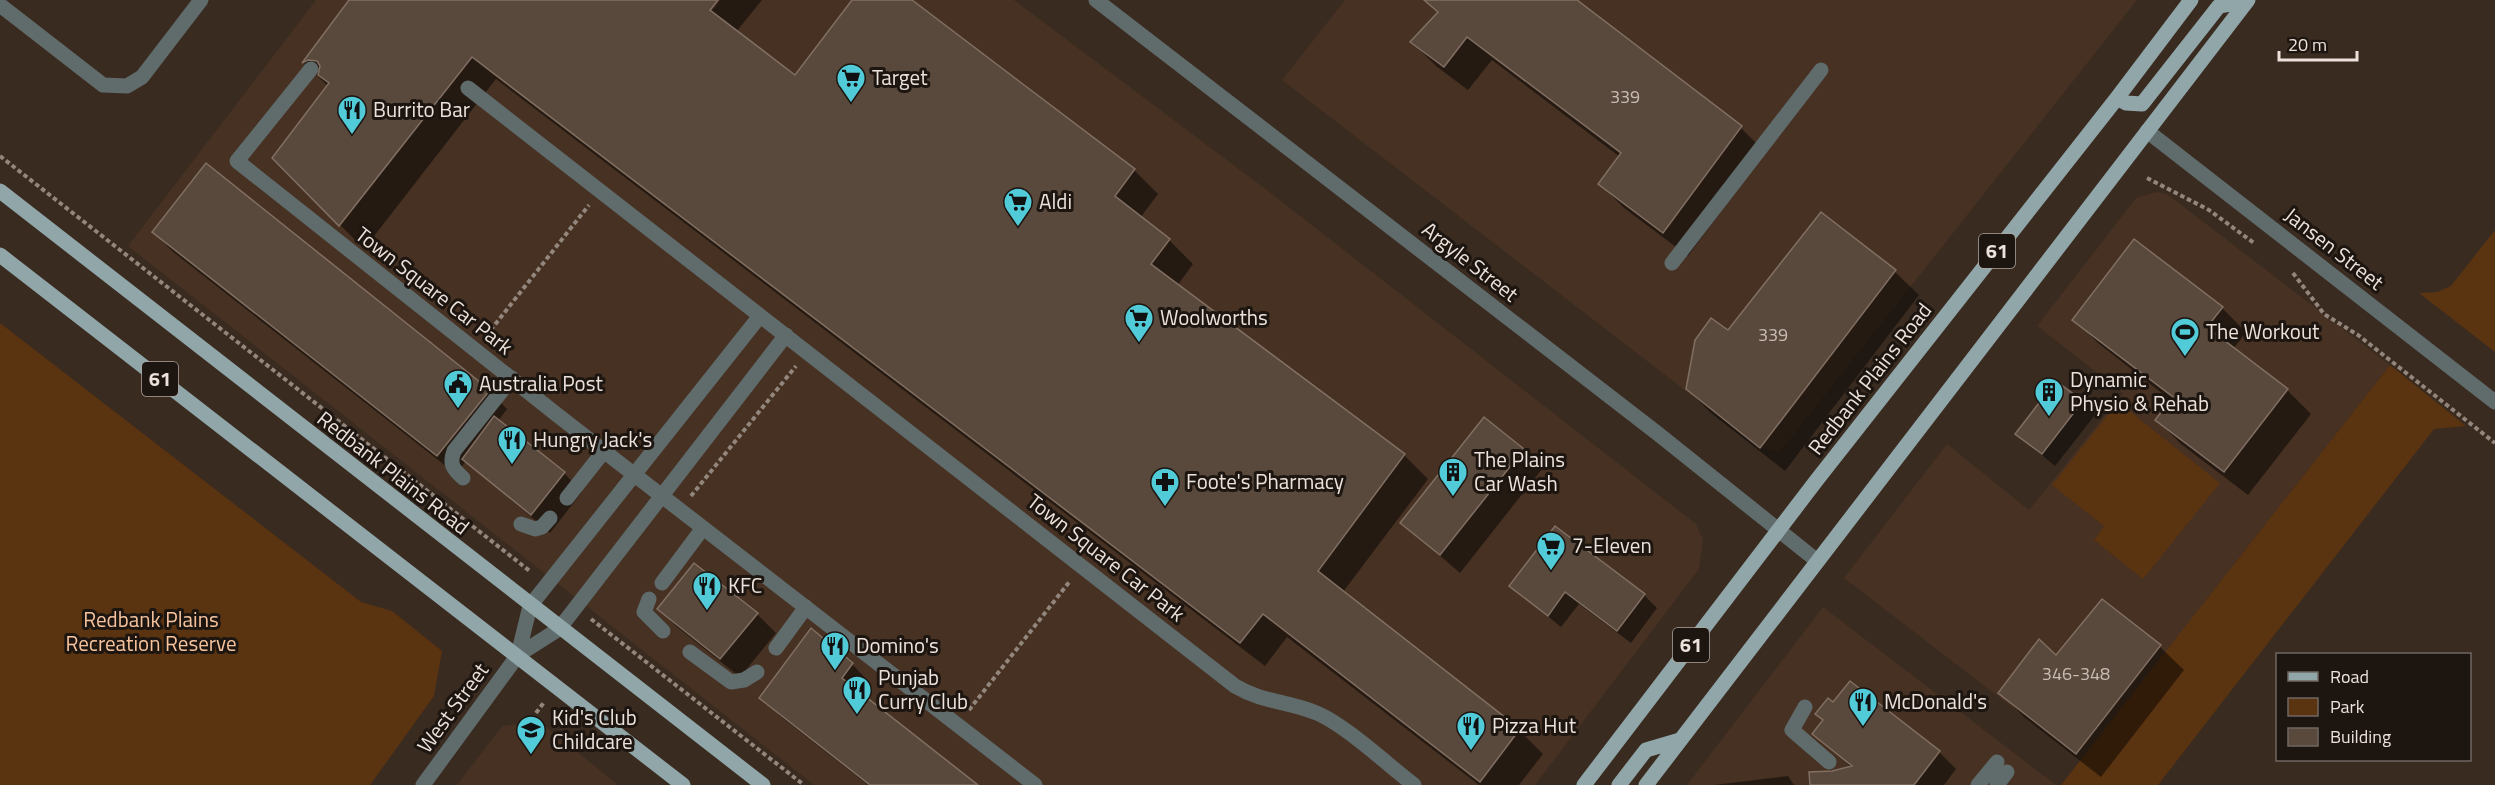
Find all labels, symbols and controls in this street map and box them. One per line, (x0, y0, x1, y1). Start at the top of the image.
scale bar (2279, 24, 2357, 62)
text: 20 m (2288, 31, 2327, 58)
place label: Target (872, 61, 928, 93)
supermarket icon: Target (835, 62, 867, 104)
house number: 339 (1610, 83, 1640, 110)
place label: Burrito Bar (373, 93, 470, 125)
restaurant icon: Burrito Bar (336, 94, 368, 136)
place label: Aldi (1039, 185, 1072, 217)
supermarket icon: Aldi (1002, 186, 1034, 228)
street label: Jansen Street (2278, 199, 2392, 298)
street label: Argyle Street (1416, 213, 1526, 310)
street label: Town Square Car Park (349, 218, 520, 362)
road number: 61 (1979, 234, 2015, 268)
street label: Redbank Plains Road (1799, 295, 1939, 461)
place label: Woolworths (1160, 301, 1268, 333)
supermarket icon: Woolworths (1123, 302, 1155, 344)
place label: The Workout (2206, 315, 2320, 347)
sports icon: The Workout (2169, 316, 2201, 358)
house number: 339 (1758, 321, 1788, 348)
road number: 61 (142, 362, 178, 396)
place label: Dynamic Physio & Rehab (2070, 363, 2209, 419)
place label: Australia Post (479, 367, 603, 399)
public building icon: Australia Post (442, 368, 474, 410)
building icon: Dynamic Physio & Rehab (2033, 376, 2065, 418)
street label: Redbank Plains Road (311, 402, 477, 542)
place label: Hungry Jack's (533, 423, 652, 455)
restaurant icon: Hungry Jack's (496, 424, 528, 466)
place label: The Plains Car Wash (1474, 443, 1565, 499)
building icon: The Plains Car Wash (1437, 456, 1469, 498)
place label: Foote's Pharmacy (1186, 465, 1344, 497)
pharmacy icon: Foote's Pharmacy (1149, 466, 1181, 508)
street label: Town Square Car Park (1021, 485, 1192, 629)
place label: 7-Eleven (1572, 529, 1652, 561)
supermarket icon: 7-Eleven (1535, 530, 1567, 572)
place label: KFC (728, 569, 762, 601)
restaurant icon: KFC (691, 570, 723, 612)
park label: Redbank Plains Recreation Reserve (65, 603, 237, 659)
road number: 61 (1673, 628, 1709, 662)
place label: Domino's (856, 629, 939, 661)
restaurant icon: Domino's (819, 630, 851, 672)
legend (2276, 653, 2471, 761)
street label: West Street (408, 655, 496, 759)
house number: 346-348 (2042, 660, 2110, 687)
place label: Punjab Curry Club (878, 661, 968, 717)
text: Road (2330, 663, 2369, 690)
restaurant icon: Punjab Curry Club (841, 674, 873, 716)
place label: McDonald's (1884, 685, 1987, 717)
restaurant icon: McDonald's (1847, 686, 1879, 728)
text: Park (2330, 693, 2365, 720)
place label: Kid's Club Childcare (552, 701, 637, 757)
place label: Pizza Hut (1492, 709, 1577, 741)
restaurant icon: Pizza Hut (1455, 710, 1487, 752)
school or university icon: Kid's Club Childcare (515, 714, 547, 756)
text: Building (2330, 723, 2391, 750)

